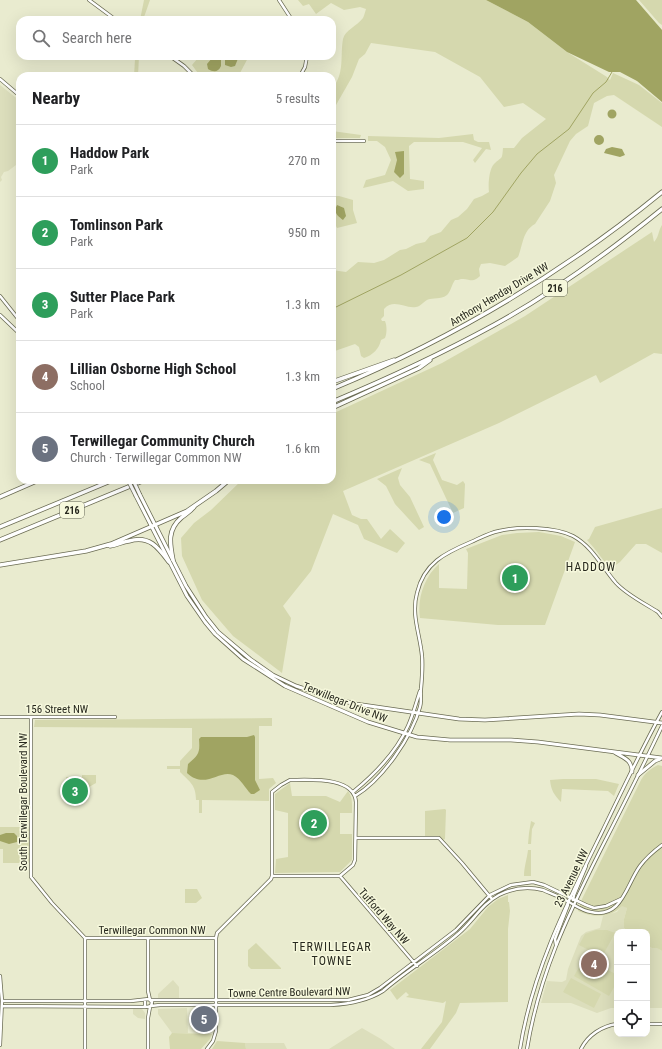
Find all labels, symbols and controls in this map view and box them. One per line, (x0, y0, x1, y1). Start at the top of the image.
search box (16, 16, 336, 60)
icon: search (30, 27, 52, 49)
text: Search here (62, 29, 132, 47)
text: Nearby (32, 88, 80, 108)
text: 5 results (276, 91, 320, 106)
text: Haddow Park (70, 144, 149, 162)
text: 1 (42, 153, 48, 168)
text: 270 m (288, 153, 320, 168)
text: Park (70, 162, 93, 177)
text: Tomlinson Park (70, 216, 163, 234)
text: 2 (42, 225, 48, 240)
text: 950 m (288, 225, 320, 240)
text: Park (70, 234, 93, 249)
street label: Anthony Henday Drive NW (448, 259, 552, 329)
road number: 216 (543, 280, 567, 296)
text: Sutter Place Park (70, 288, 175, 306)
text: 3 (42, 297, 48, 312)
text: 1.3 km (285, 297, 320, 312)
text: Park (70, 306, 93, 321)
text: Lillian Osborne High School (70, 360, 236, 378)
text: 4 (42, 369, 48, 384)
text: 1.3 km (285, 369, 320, 384)
text: School (70, 378, 105, 393)
text: Terwillegar Community Church (70, 432, 255, 450)
text: 5 (42, 441, 48, 456)
text: 1.6 km (285, 441, 320, 456)
text: Church · Terwillegar Common NW (70, 450, 242, 465)
road number: 216 (60, 502, 84, 518)
your location (434, 507, 454, 527)
district label: HADDOW (566, 560, 616, 574)
pin: 1 (502, 563, 528, 593)
street label: Terwillegar Drive NW (301, 680, 389, 726)
street label: 156 Street NW (26, 703, 89, 716)
street label: South Terwillegar Boulevard NW (17, 732, 30, 871)
pin: 3 (62, 776, 88, 806)
pin: 2 (301, 808, 327, 838)
street label: 23 Avenue NW (552, 847, 591, 909)
street label: Tufford Way NW (356, 886, 412, 947)
street label: Terwillegar Common NW (98, 924, 206, 937)
map controls (614, 929, 650, 1037)
button: + (614, 929, 650, 965)
district label: TERWILLEGAR TOWNE (292, 940, 372, 968)
pin: 4 (581, 949, 607, 979)
button: − (614, 965, 650, 1001)
street label: Towne Centre Boulevard NW (228, 985, 351, 1000)
button: locate (614, 1001, 650, 1037)
pin: 5 (191, 1004, 217, 1034)

